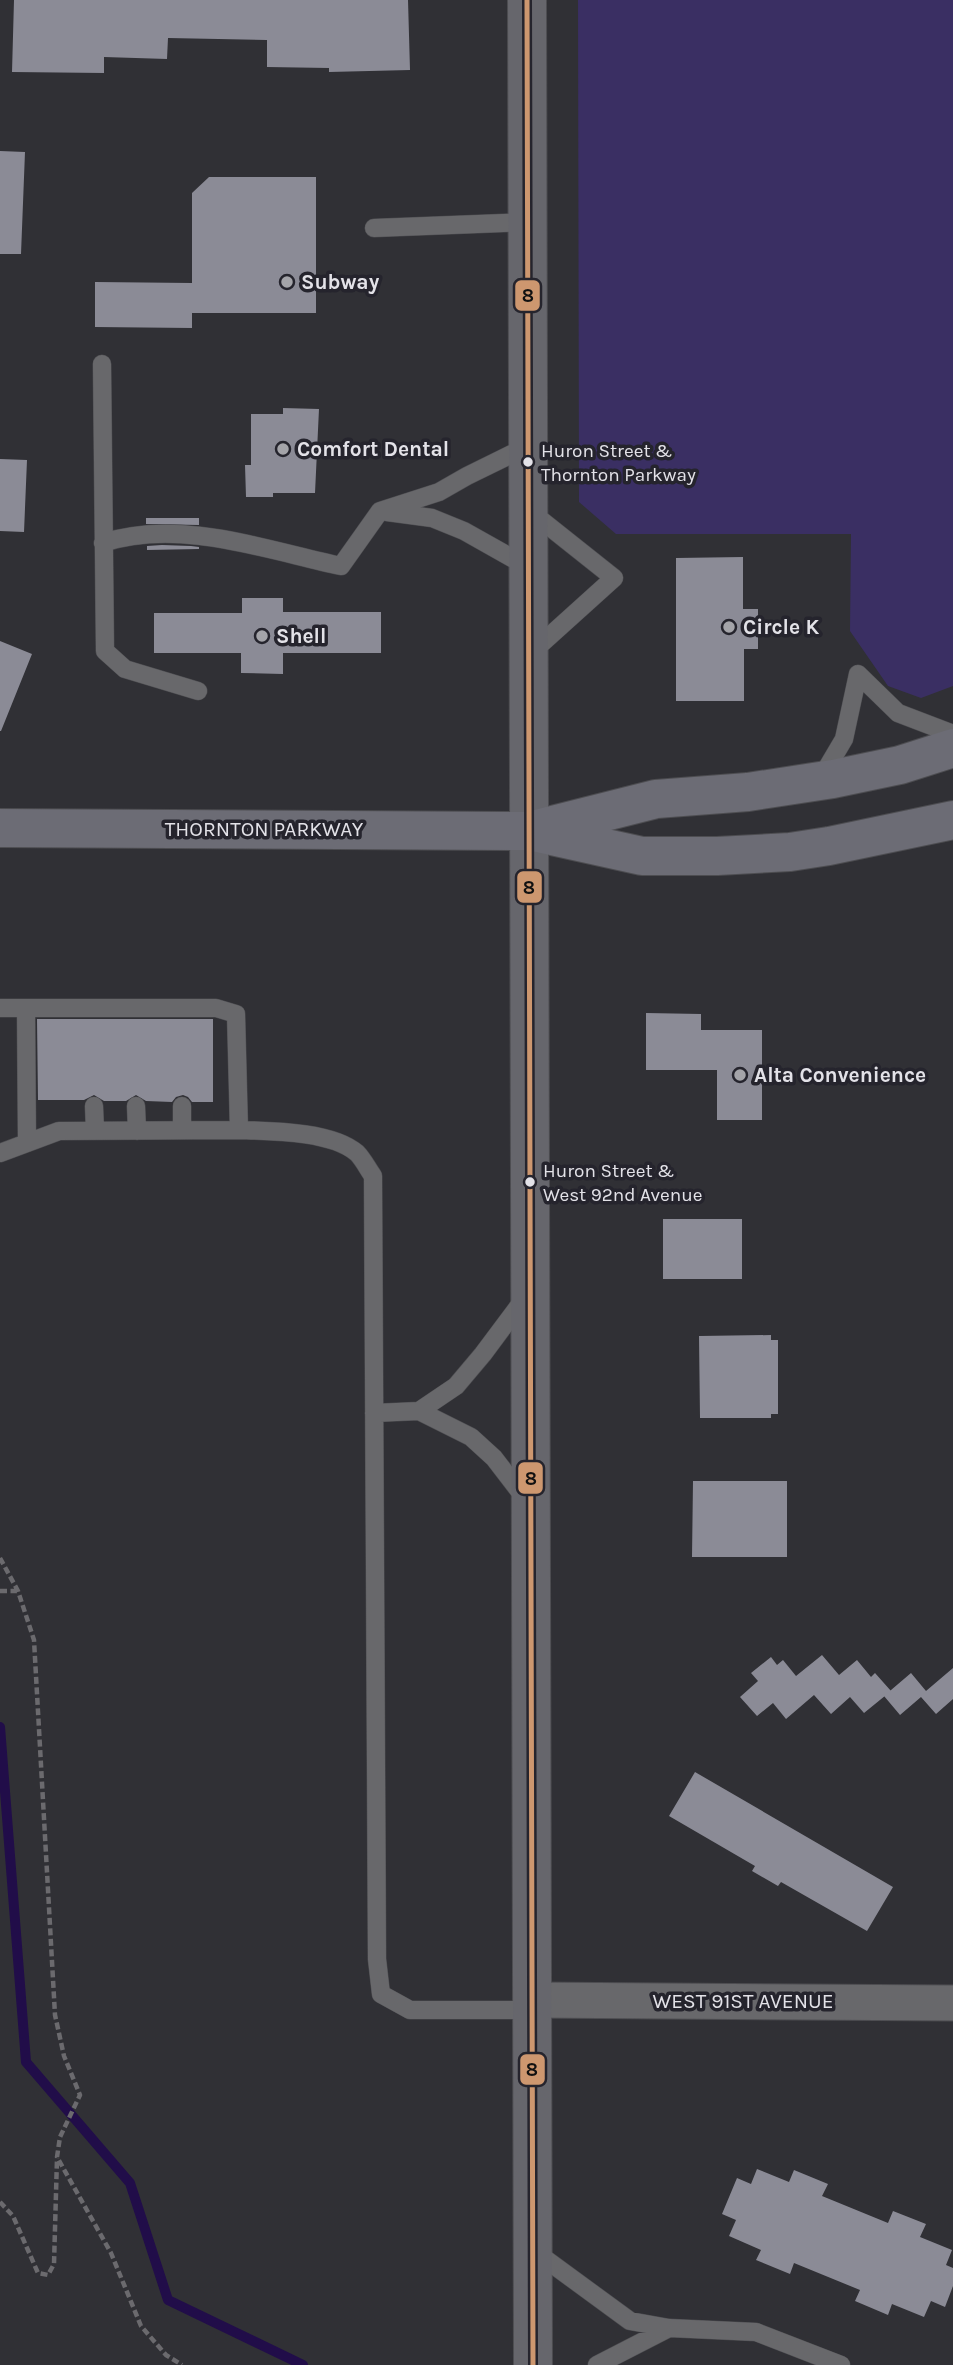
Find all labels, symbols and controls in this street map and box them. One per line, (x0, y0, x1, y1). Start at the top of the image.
place label: Subway (301, 270, 380, 294)
marker: Subway (279, 274, 295, 290)
line badge: 8 (514, 279, 541, 312)
text: 8 (522, 285, 534, 307)
place label: Comfort Dental (297, 437, 449, 461)
place label: Huron Street & Thornton Parkway (541, 440, 696, 486)
marker: Comfort Dental (275, 441, 291, 457)
marker: Huron Street & Thornton Parkway (521, 455, 535, 469)
place label: Circle K (743, 615, 819, 639)
marker: Circle K (721, 619, 737, 635)
place label: Shell (276, 624, 326, 648)
marker: Shell (254, 628, 270, 644)
street label: THORNTON PARKWAY (165, 817, 364, 841)
line badge: 8 (516, 870, 543, 904)
text: 8 (523, 877, 535, 899)
place label: Alta Convenience (754, 1063, 926, 1087)
marker: Alta Convenience (732, 1067, 748, 1083)
place label: Huron Street & West 92nd Avenue (543, 1160, 703, 1206)
marker: Huron Street & West 92nd Avenue (523, 1175, 537, 1189)
line badge: 8 (517, 1461, 544, 1495)
text: 8 (525, 1468, 537, 1490)
street label: WEST 91ST AVENUE (652, 1989, 834, 2013)
line badge: 8 (519, 2053, 546, 2086)
text: 8 (526, 2059, 538, 2081)

